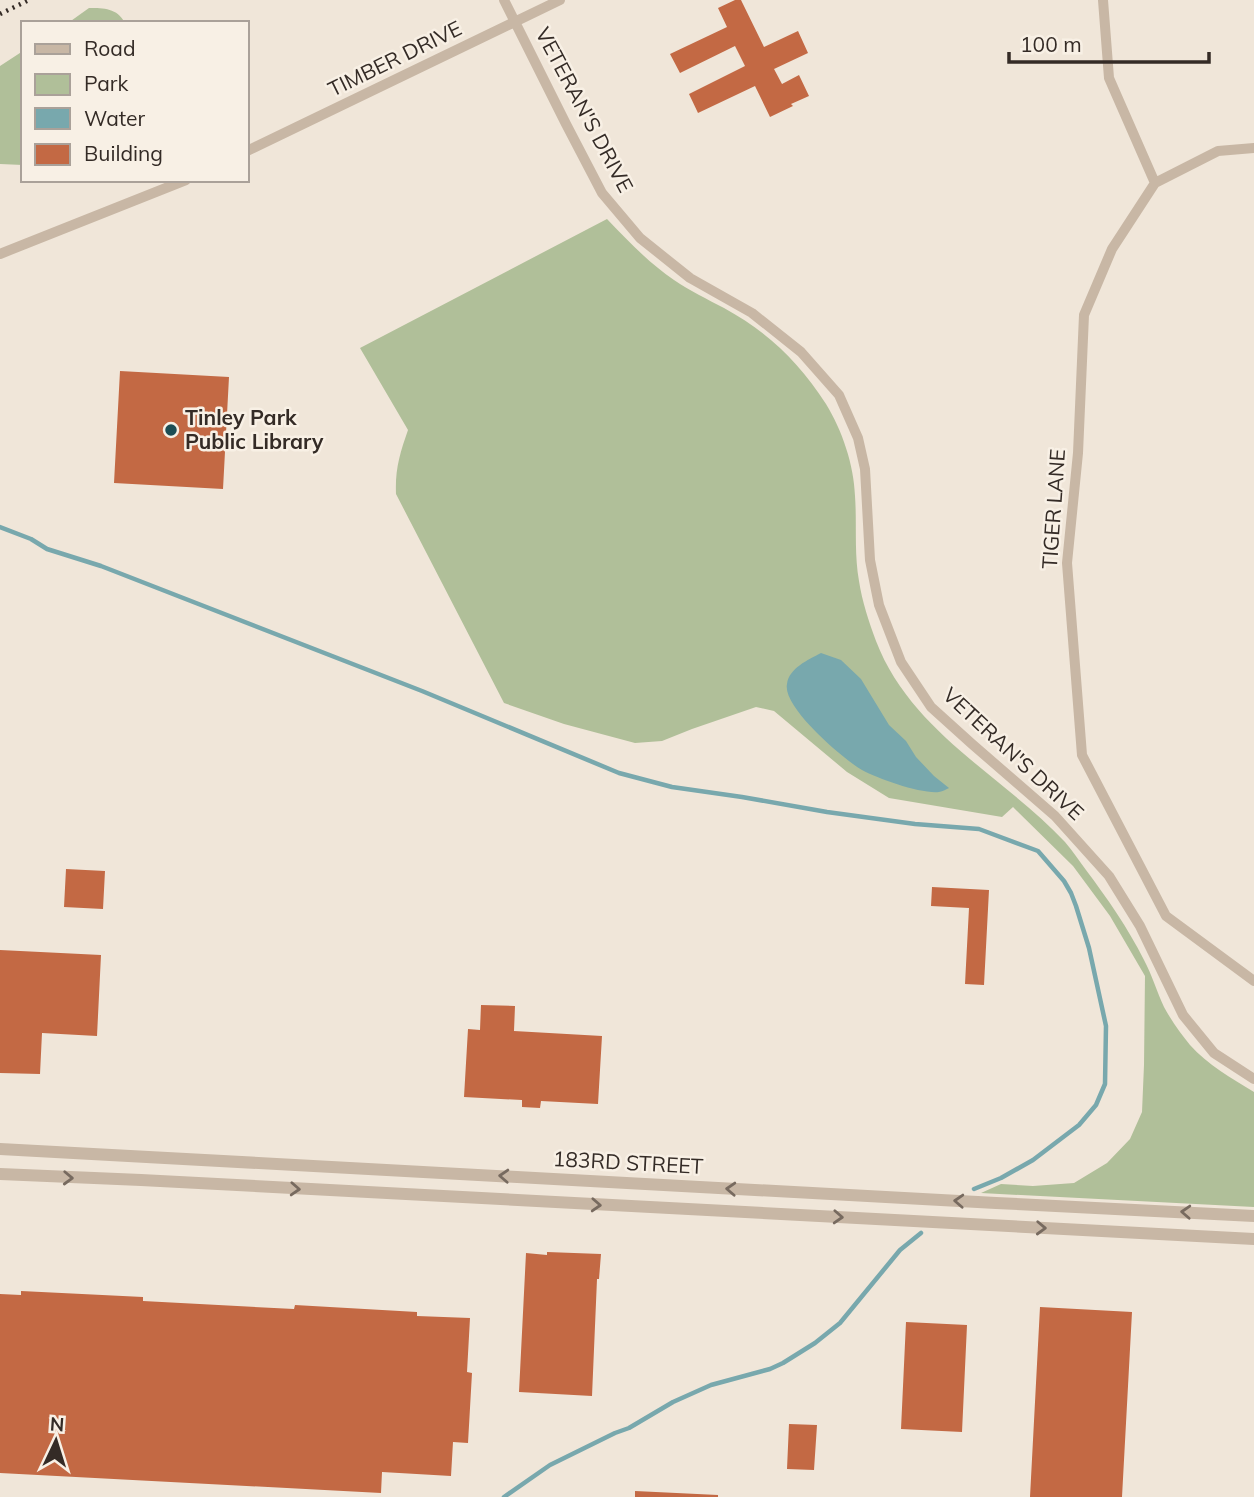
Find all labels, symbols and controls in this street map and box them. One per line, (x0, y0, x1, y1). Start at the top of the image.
street label: TIMBER DRIVE (323, 15, 466, 102)
legend (21, 21, 248, 182)
scale bar (1009, 21, 1208, 65)
street label: VETERAN'S DRIVE (530, 23, 639, 196)
text: 100 m (1020, 31, 1082, 57)
text: Road (84, 35, 135, 61)
text: Park (84, 70, 128, 96)
text: Water (84, 105, 145, 131)
text: Building (84, 140, 163, 166)
place label: Tinley Park Public Library (185, 404, 324, 454)
marker: Tinley Park Public Library (163, 422, 179, 438)
street label: TIGER LANE (1036, 448, 1070, 570)
street label: VETERAN'S DRIVE (938, 681, 1089, 825)
street label: 183RD STREET (552, 1145, 704, 1179)
one-way arrow (499, 1168, 510, 1183)
one-way arrow (63, 1170, 74, 1186)
one-way arrow (290, 1181, 301, 1196)
one-way arrow (726, 1181, 737, 1196)
one-way arrow (953, 1194, 964, 1209)
one-way arrow (591, 1198, 602, 1213)
one-way arrow (1180, 1205, 1191, 1220)
one-way arrow (833, 1209, 844, 1224)
one-way arrow (1036, 1221, 1047, 1236)
north arrow (21, 1406, 91, 1476)
text: N (49, 1412, 65, 1437)

